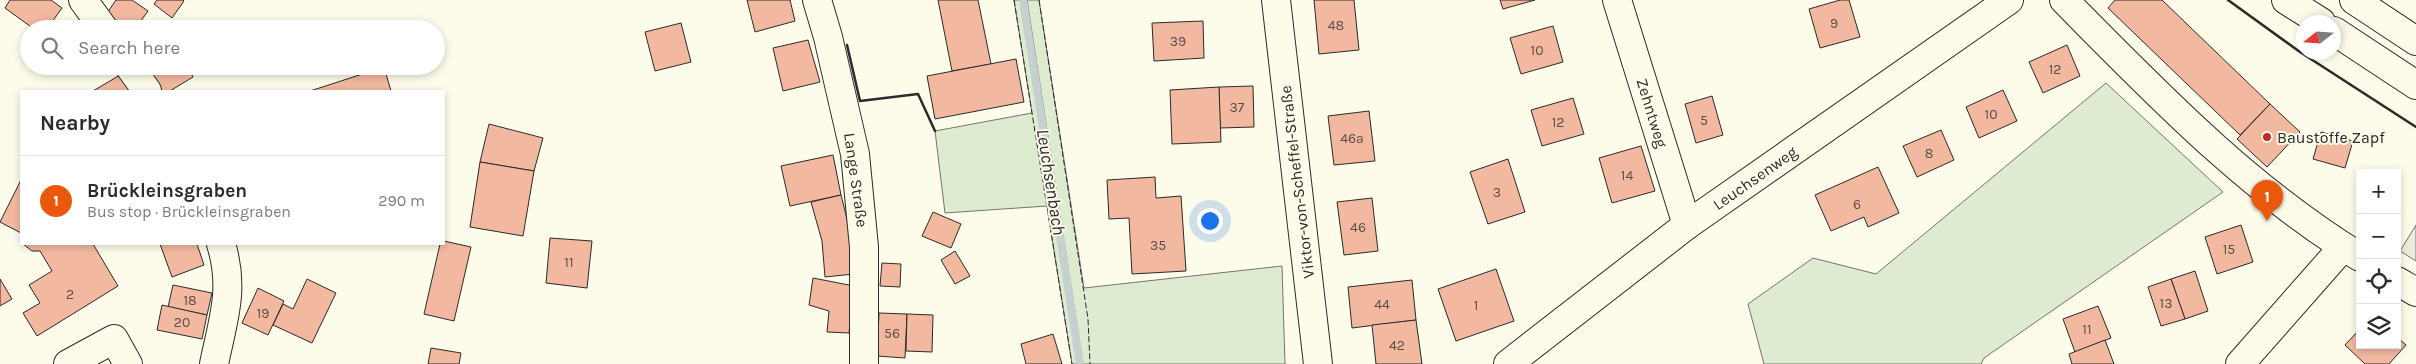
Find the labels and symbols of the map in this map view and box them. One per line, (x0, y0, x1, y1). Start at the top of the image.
house number: 9 (1830, 15, 1838, 32)
north arrow (2296, 15, 2341, 60)
house number: 48 (1328, 17, 1344, 34)
house number: 39 (1170, 33, 1186, 50)
house number: 10 (1531, 42, 1543, 59)
house number: 12 (2049, 61, 2061, 78)
street label: Zehntweg (1632, 76, 1672, 150)
street label: Viktor-von-Scheffel-Straße (1276, 84, 1318, 280)
house number: 37 (1230, 99, 1245, 116)
house number: 10 (1985, 106, 1997, 123)
house number: 5 (1700, 112, 1708, 129)
house number: 12 (1552, 114, 1564, 131)
water label: Leuchsenbach (1032, 127, 1070, 237)
place label: Baustoffe Zapf (2277, 128, 2385, 147)
house number: 46a (1340, 130, 1364, 147)
street label: Lange Straße (840, 131, 872, 229)
marker: Baustoffe Zapf (2261, 131, 2273, 143)
street label: Leuchsenweg (1709, 142, 1801, 214)
house number: 8 (1925, 145, 1933, 162)
house number: 14 (1621, 167, 1633, 184)
pin: 1 (2251, 180, 2283, 221)
house number: 3 (1493, 184, 1501, 201)
house number: 6 (1853, 196, 1861, 213)
your location (1197, 208, 1223, 234)
house number: 46 (1350, 219, 1366, 236)
house number: 35 (1150, 237, 1166, 254)
house number: 15 (2223, 241, 2235, 258)
house number: 11 (564, 254, 574, 271)
house number: 2 (66, 286, 74, 303)
house number: 18 (183, 292, 197, 309)
house number: 13 (2160, 295, 2172, 312)
house number: 44 (1374, 296, 1390, 313)
house number: 1 (1474, 297, 1478, 314)
house number: 19 (257, 305, 269, 322)
house number: 20 (174, 314, 190, 331)
house number: 11 (2082, 321, 2092, 338)
house number: 56 (884, 325, 900, 342)
house number: 42 (1389, 337, 1405, 354)

